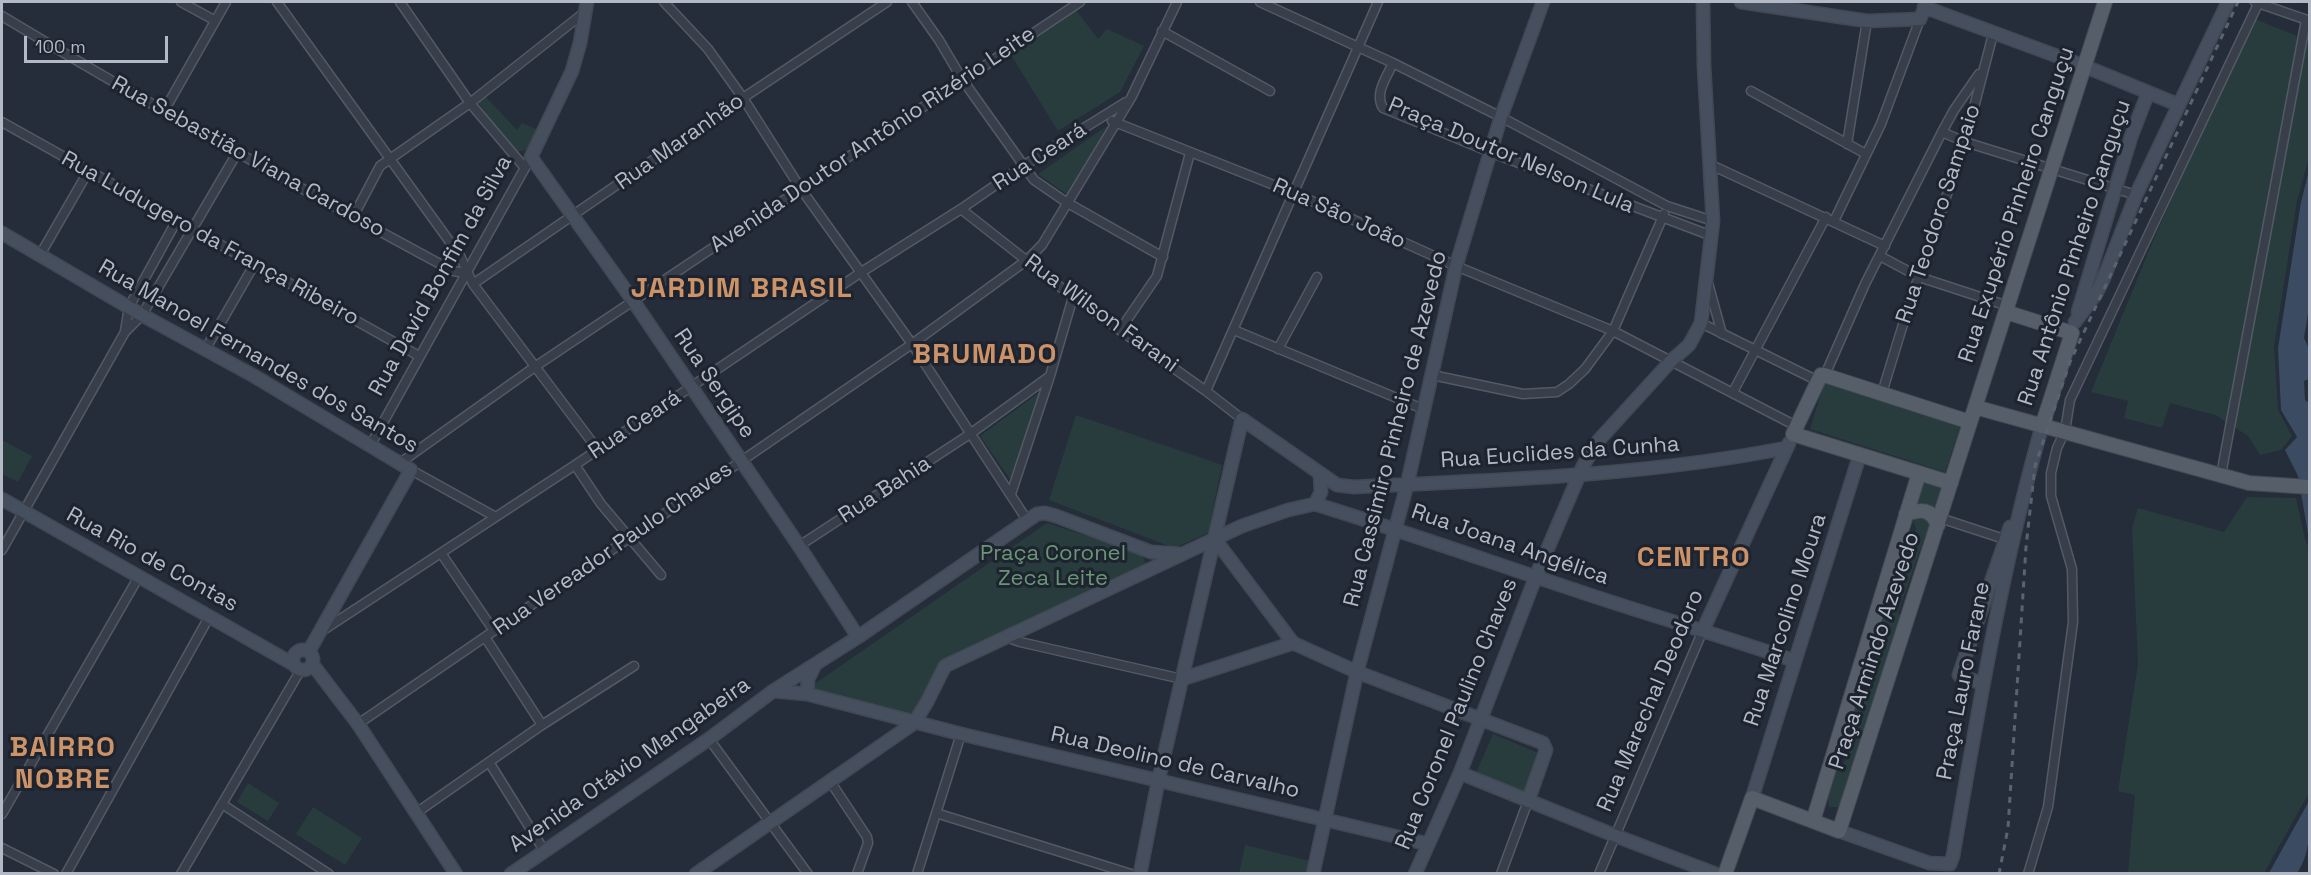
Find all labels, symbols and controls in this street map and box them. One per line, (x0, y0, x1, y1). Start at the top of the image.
street label: Avenida Doutor Antônio Rizério Leite (706, 21, 1040, 259)
scale bar (27, 24, 171, 62)
text: 100 m (35, 35, 86, 58)
street label: Rua Exupério Pinheiro Canguçu (1953, 44, 2081, 366)
street label: Rua Sebastião Viana Cardoso (107, 71, 389, 243)
street label: Rua Maranhão (611, 88, 749, 196)
street label: Praça Doutor Nelson Lula (1384, 92, 1638, 220)
street label: Rua Antônio Pinheiro Canguçu (2013, 97, 2137, 409)
street label: Rua Teodoro Sampaio (1891, 101, 1987, 327)
street label: Rua Ceará (988, 117, 1092, 197)
street label: Rua Ludugero da França Ribeiro (57, 146, 363, 332)
street label: Rua David Bonfim da Silva (364, 151, 518, 401)
street label: Rua São João (1268, 173, 1410, 255)
street label: Rua Cassimiro Pinheiro de Azevedo (1339, 248, 1453, 610)
street label: Rua Wilson Farani (1019, 249, 1183, 379)
street label: Rua Manoel Fernandes dos Santos (93, 254, 423, 460)
district label: JARDIM BRASIL (631, 272, 853, 306)
street label: Rua Sergipe (668, 324, 760, 444)
district label: BRUMADO (912, 338, 1058, 372)
street label: Rua Ceará (584, 384, 686, 466)
street label: Rua Euclides da Cunha (1440, 431, 1680, 475)
street label: Rua Bahia (834, 451, 936, 529)
street label: Rua Vereador Paulo Chaves (488, 456, 738, 642)
street label: Rua Joana Angélica (1408, 499, 1612, 591)
street label: Rua Rio de Contas (62, 502, 242, 618)
street label: Rua Marcolino Moura (1739, 510, 1833, 730)
street label: Praça Armindo Azevedo (1824, 529, 1926, 773)
park label: Praça Coronel Zeca Leite (980, 541, 1126, 592)
district label: CENTRO (1637, 541, 1751, 575)
street label: Rua Coronel Paulino Chaves (1390, 574, 1524, 854)
street label: Praça Lauro Farane (1932, 580, 1996, 782)
street label: Rua Marechal Deodoro (1592, 586, 1710, 816)
street label: Avenida Otávio Mangabeira (505, 672, 755, 858)
street label: Rua Deolino de Carvalho (1048, 721, 1302, 805)
district label: BAIRRO NOBRE (10, 731, 116, 797)

